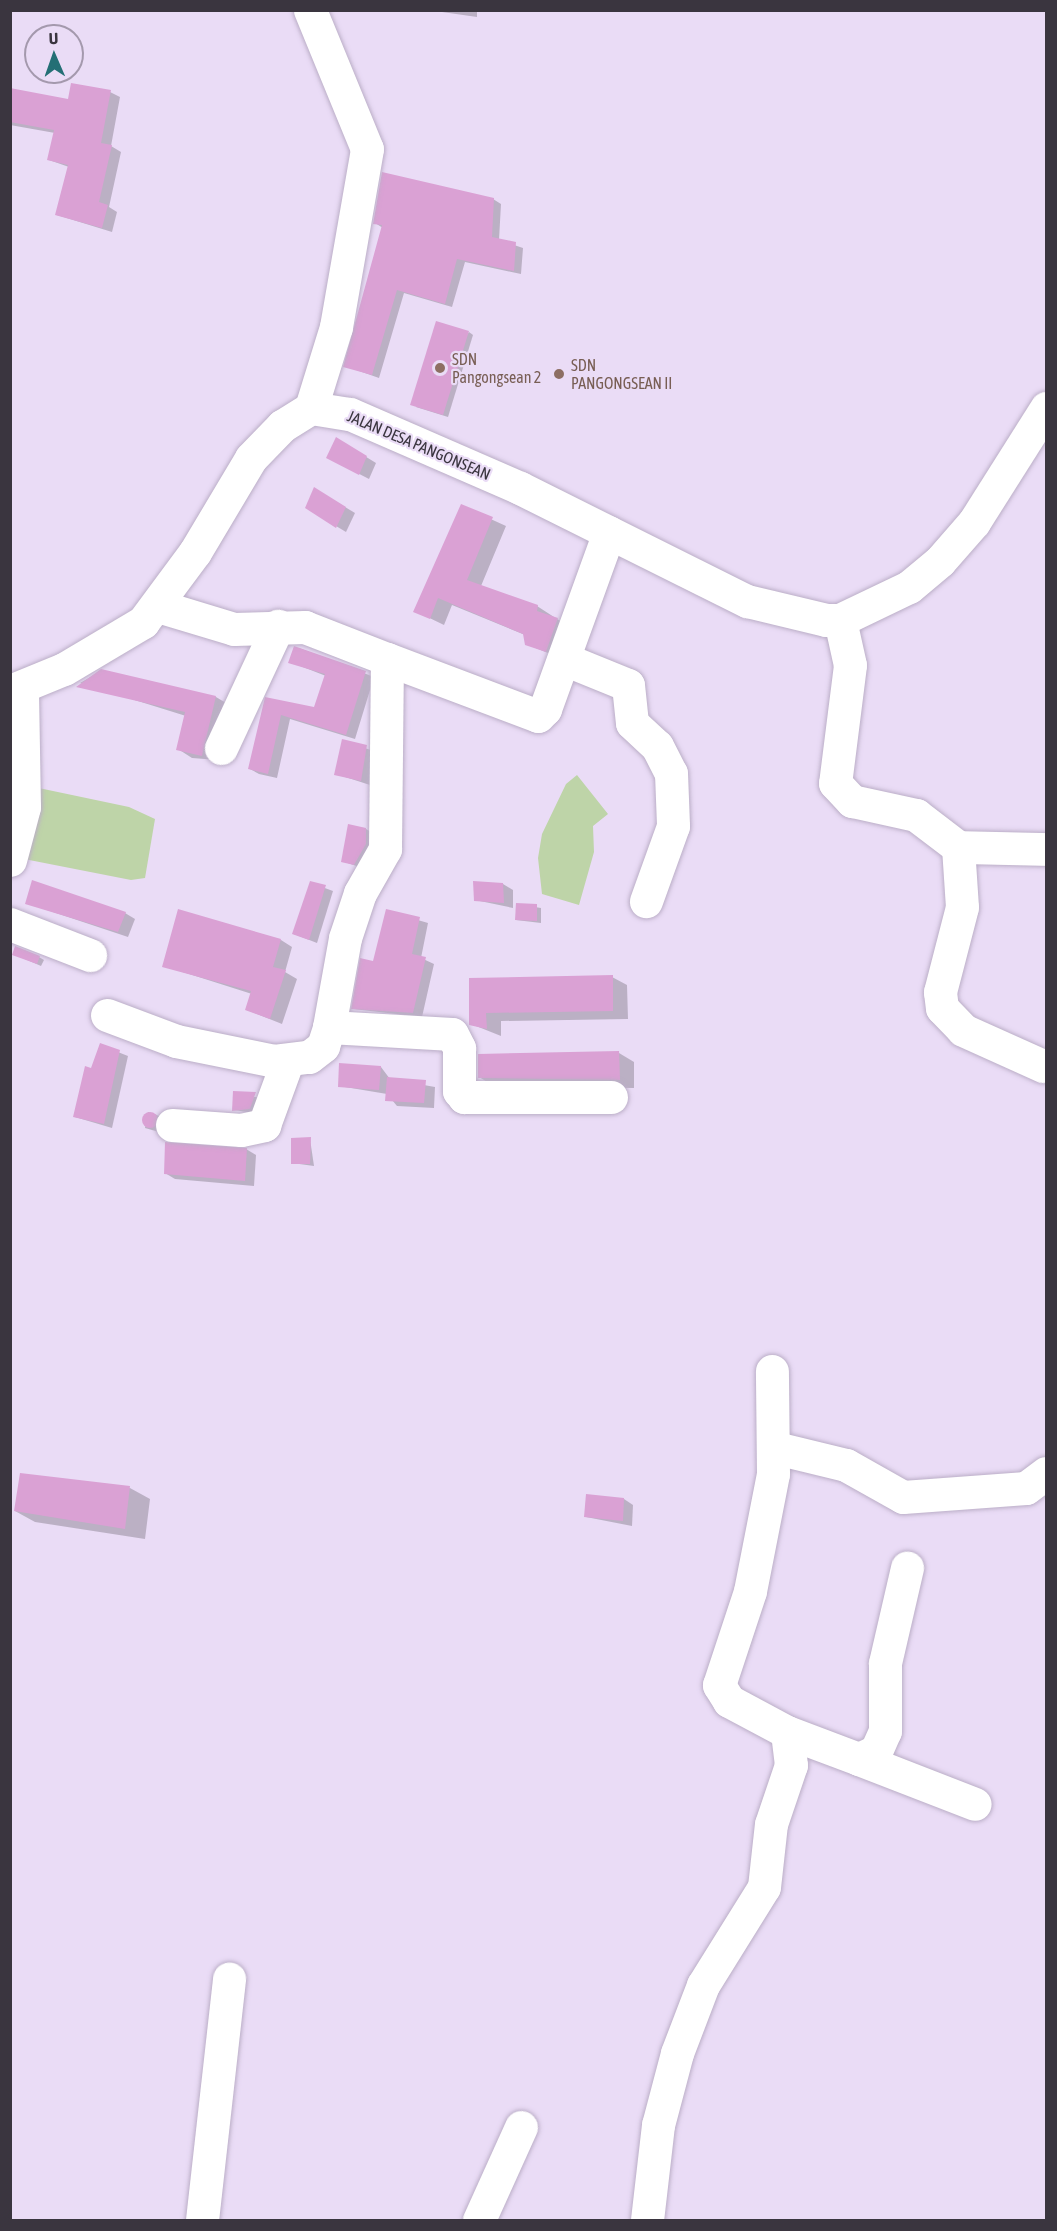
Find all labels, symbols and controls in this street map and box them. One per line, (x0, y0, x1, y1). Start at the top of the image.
north arrow (24, 24, 84, 84)
text: U (48, 29, 58, 47)
place label: SDN Pangongsean 2 (452, 349, 541, 387)
place label: SDN PANGONGSEAN II (571, 355, 672, 393)
marker: SDN Pangongsean 2 (433, 361, 447, 375)
marker: SDN PANGONGSEAN II (552, 367, 566, 381)
street label: JALAN DESA PANGONSEAN (345, 406, 493, 484)

